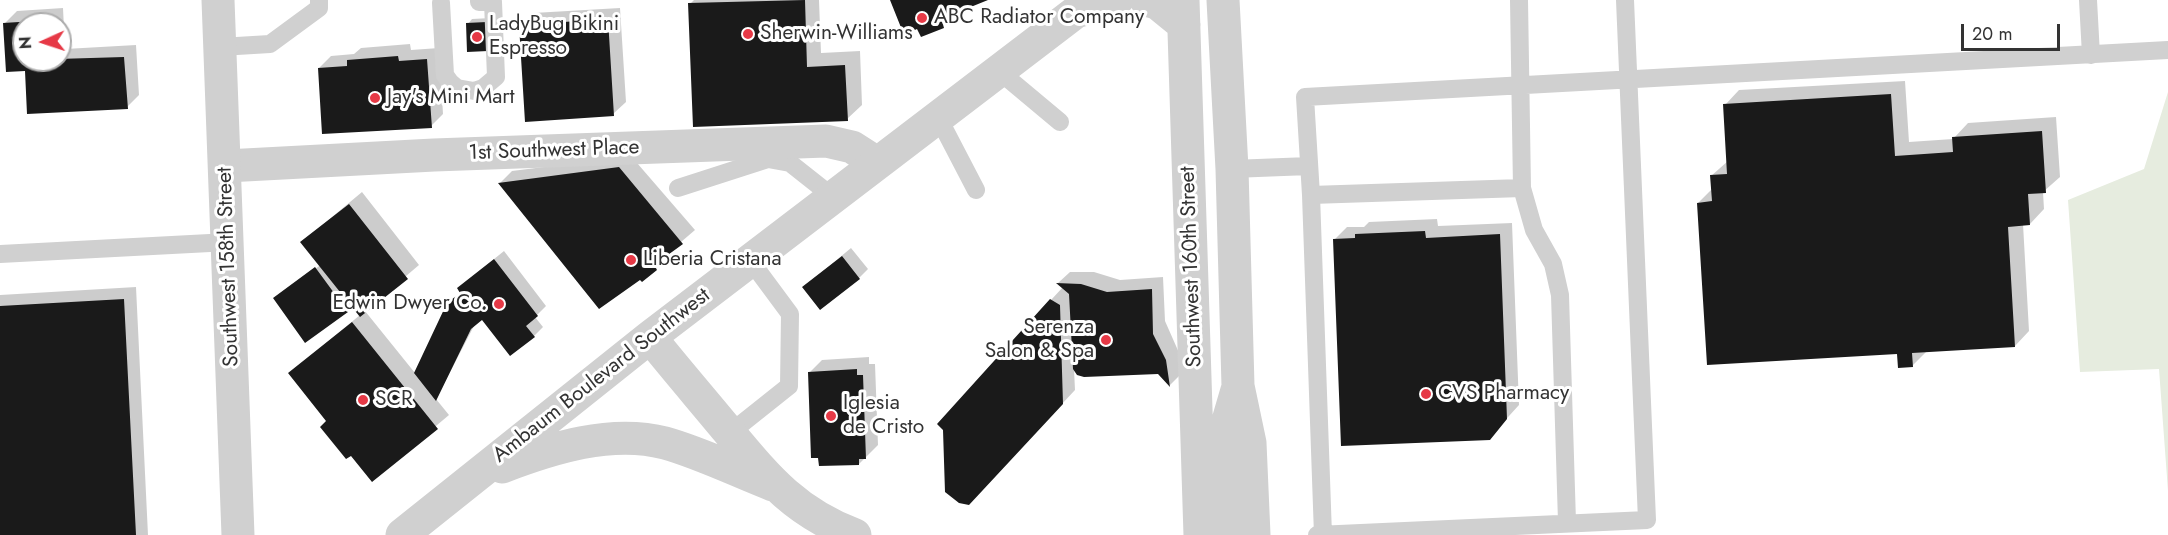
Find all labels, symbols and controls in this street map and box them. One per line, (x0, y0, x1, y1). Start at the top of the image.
place label: ABC Radiator Company (934, 5, 1144, 31)
marker: ABC Radiator Company (915, 11, 929, 25)
north arrow (12, 12, 72, 72)
place label: LadyBug Bikini Espresso (489, 12, 619, 62)
scale bar (1964, 12, 2063, 50)
place label: Sherwin-Williams (760, 21, 913, 47)
text: 20 m (1972, 21, 2012, 47)
marker: Sherwin-Williams (741, 27, 755, 41)
marker: LadyBug Bikini Espresso (470, 30, 484, 44)
text: N (14, 36, 37, 50)
place label: Jay's Mini Mart (387, 85, 515, 111)
marker: Jay's Mini Mart (368, 91, 382, 105)
street label: 1st Southwest Place (468, 135, 640, 167)
street label: Southwest 160th Street (1176, 166, 1208, 368)
street label: Southwest 158th Street (213, 167, 245, 367)
place label: Liberia Cristana (643, 247, 782, 273)
marker: Liberia Cristana (624, 253, 638, 267)
street label: Ambaum Boulevard Southwest (488, 283, 716, 469)
place label: Edwin Dwyer Co. (333, 291, 487, 317)
marker: Edwin Dwyer Co. (492, 297, 506, 311)
place label: Serenza Salon & Spa (985, 315, 1094, 365)
marker: Serenza Salon & Spa (1099, 333, 1113, 347)
place label: CVS Pharmacy (1438, 381, 1569, 407)
place label: SCR (375, 387, 413, 413)
marker: CVS Pharmacy (1419, 387, 1433, 401)
place label: Iglesia de Cristo (843, 391, 924, 441)
marker: SCR (356, 393, 370, 407)
marker: Iglesia de Cristo (824, 409, 838, 423)

